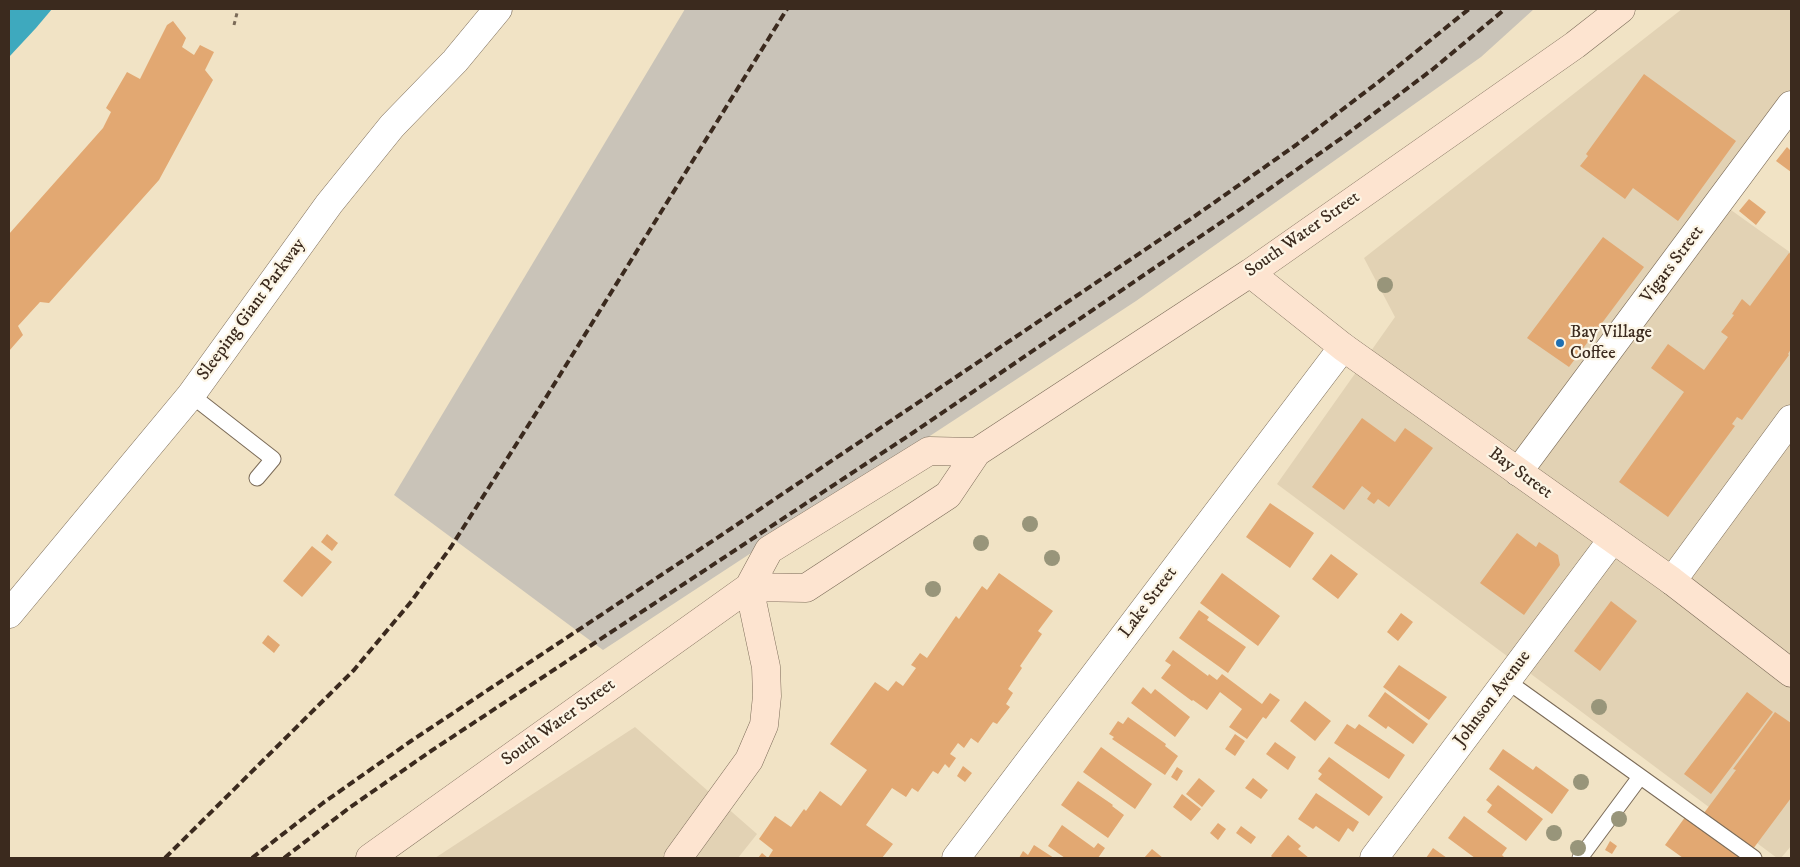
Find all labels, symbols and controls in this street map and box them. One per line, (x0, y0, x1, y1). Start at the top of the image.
street label: South Water Street (1241, 187, 1365, 283)
street label: Vigars Street (1637, 222, 1709, 308)
street label: Sleeping Giant Parkway (193, 235, 311, 385)
place label: Bay Village Coffee (1570, 322, 1652, 364)
marker: Bay Village Coffee (1554, 337, 1566, 349)
street label: Bay Street (1484, 444, 1556, 504)
street label: Lake Street (1115, 563, 1183, 643)
street label: Johnson Avenue (1450, 647, 1536, 751)
street label: South Water Street (498, 674, 620, 772)

